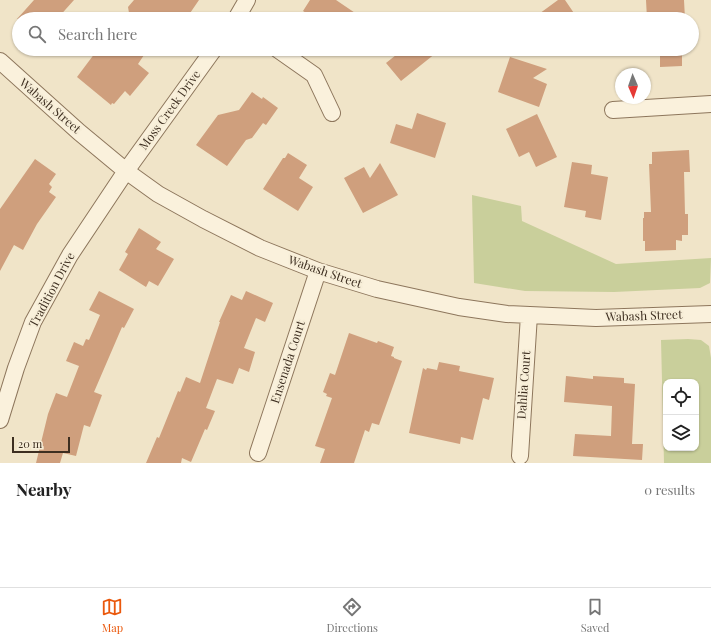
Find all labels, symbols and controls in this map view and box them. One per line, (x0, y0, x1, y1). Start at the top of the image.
search box (12, 12, 699, 56)
icon: search (26, 23, 48, 45)
text: Search here (58, 24, 137, 44)
street label: Moss Creek Drive (135, 66, 204, 152)
north arrow (615, 68, 651, 104)
street label: Wabash Street (16, 73, 85, 137)
street label: Tradition Drive (25, 249, 78, 330)
street label: Wabash Street (286, 251, 365, 291)
street label: Wabash Street (604, 306, 683, 324)
street label: Ensenada Court (266, 317, 308, 405)
street label: Dahlia Court (513, 349, 533, 420)
map controls (663, 379, 699, 451)
button: locate (663, 379, 699, 415)
button: layers (663, 415, 699, 451)
scale bar (12, 435, 70, 454)
text: 20 m (18, 436, 42, 451)
text: Nearby (16, 478, 71, 500)
text: 0 results (644, 481, 695, 498)
tab: Map (101, 596, 123, 635)
tab: Directions (326, 596, 378, 635)
tab: Saved (581, 596, 609, 635)

